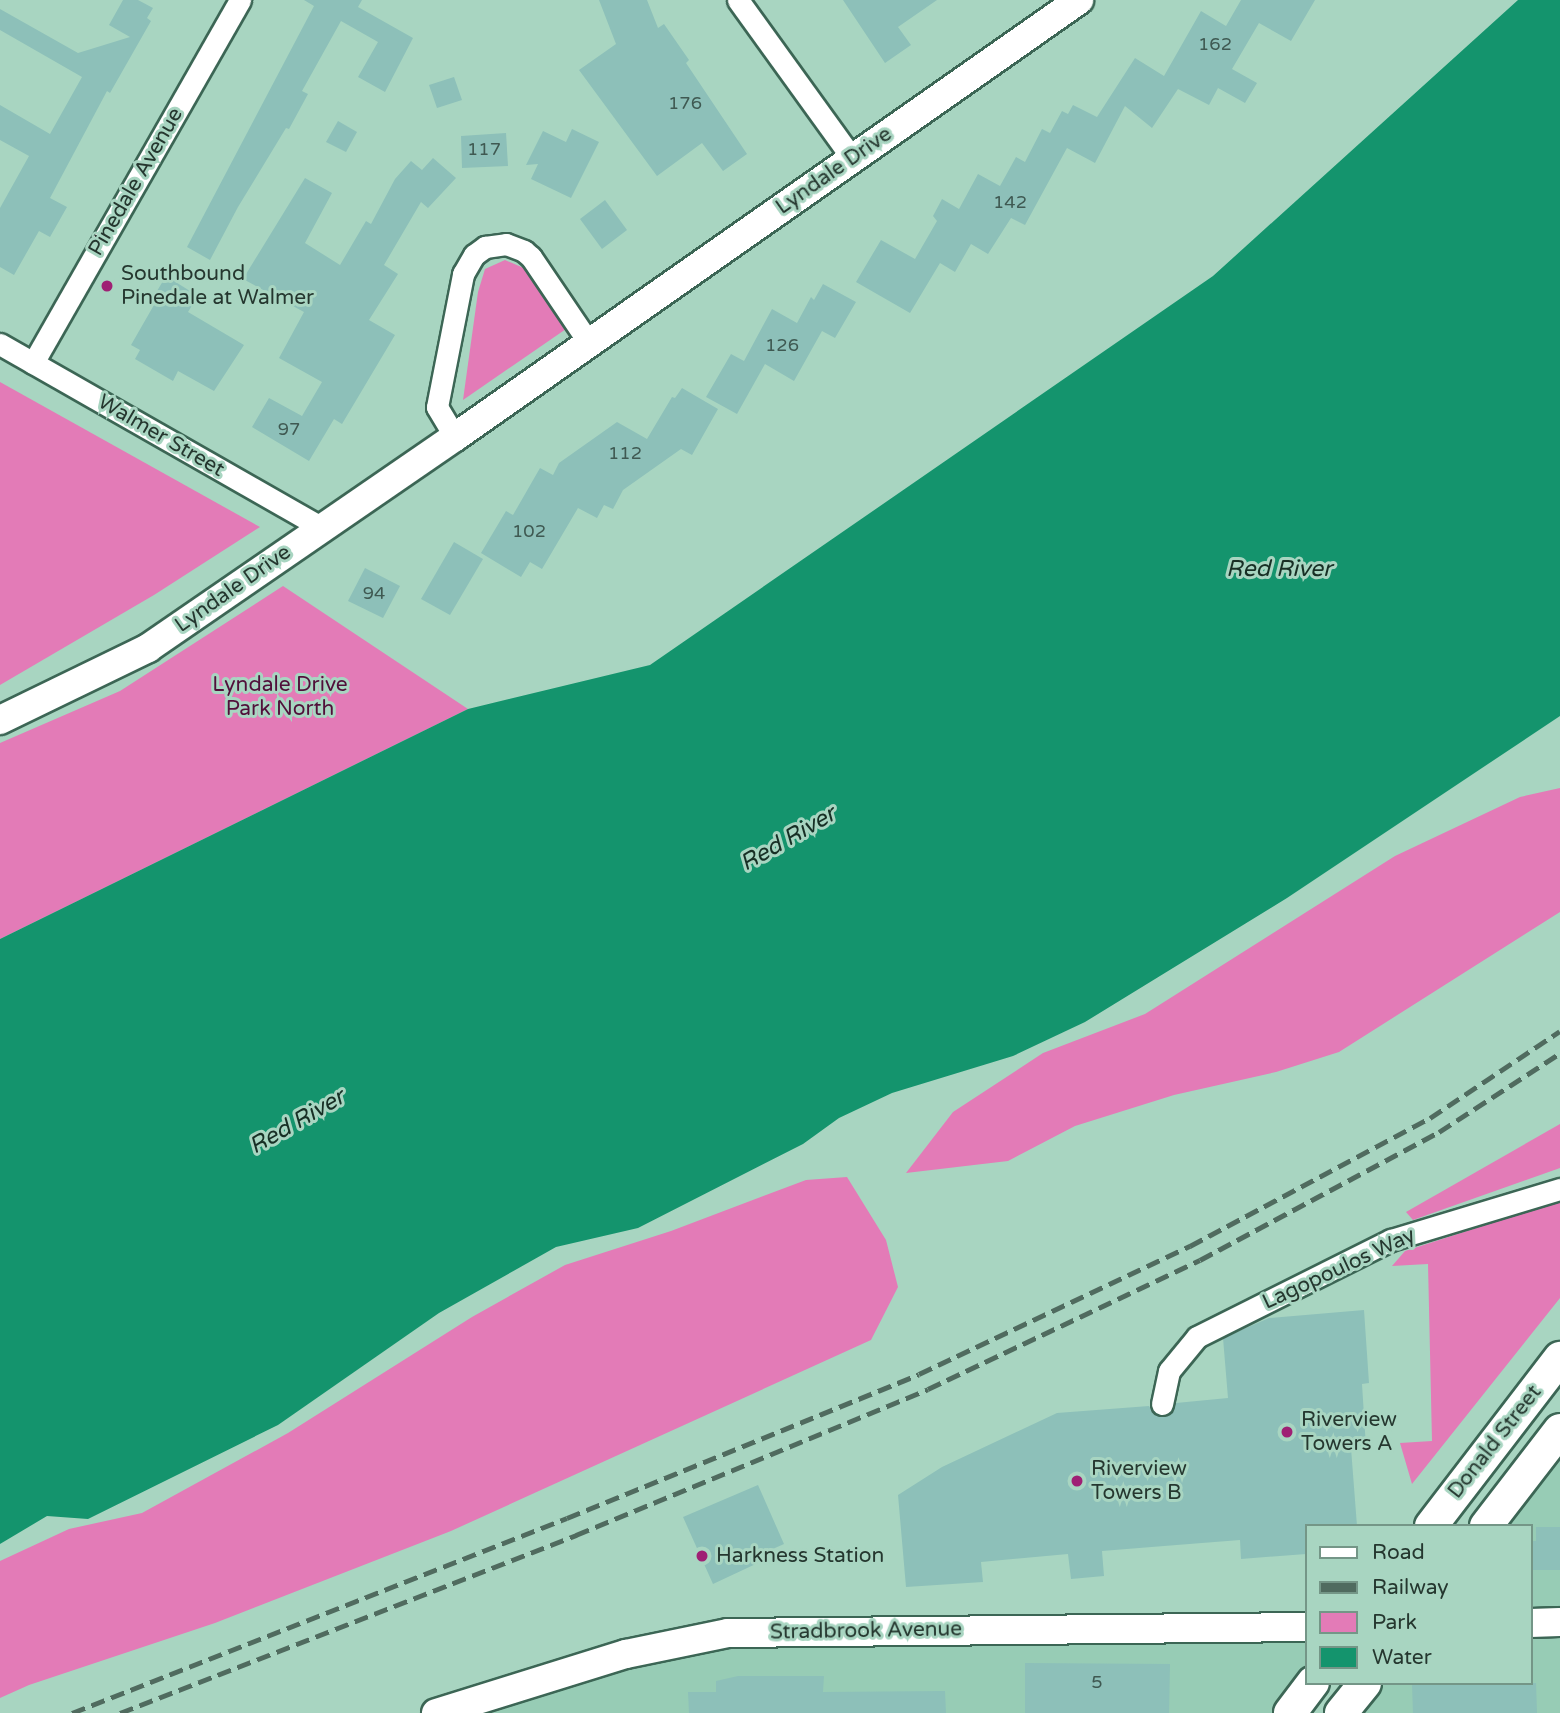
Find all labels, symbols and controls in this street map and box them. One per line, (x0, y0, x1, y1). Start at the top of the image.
house number: 162 (1198, 33, 1232, 55)
house number: 176 (668, 92, 702, 114)
street label: Pinedale Avenue (83, 104, 189, 260)
street label: Lyndale Drive (771, 122, 897, 220)
house number: 117 (467, 138, 501, 160)
house number: 142 (993, 191, 1027, 213)
place label: Southbound Pinedale at Walmer (121, 261, 314, 311)
marker: Southbound Pinedale at Walmer (99, 278, 115, 294)
house number: 126 (765, 334, 799, 356)
street label: Walmer Street (93, 390, 229, 482)
house number: 97 (278, 418, 300, 440)
house number: 112 (608, 442, 642, 464)
house number: 102 (512, 520, 546, 542)
street label: Lyndale Drive (170, 540, 296, 638)
water label: Red River (1226, 555, 1332, 583)
house number: 94 (363, 582, 385, 604)
park label: Lyndale Drive Park North (212, 672, 348, 722)
water label: Red River (735, 801, 841, 877)
water label: Red River (244, 1084, 350, 1160)
street label: Lagopoulos Way (1259, 1223, 1419, 1315)
street label: Donald Street (1443, 1380, 1547, 1504)
place label: Riverview Towers A (1301, 1407, 1397, 1457)
marker: Riverview Towers A (1279, 1424, 1295, 1440)
place label: Riverview Towers B (1091, 1456, 1187, 1506)
marker: Riverview Towers B (1069, 1473, 1085, 1489)
legend (1304, 1524, 1532, 1685)
text: Road (1372, 1540, 1425, 1565)
place label: Harkness Station (716, 1543, 884, 1569)
marker: Harkness Station (694, 1548, 710, 1564)
text: Railway (1372, 1575, 1449, 1600)
text: Park (1372, 1610, 1417, 1635)
street label: Stradbrook Avenue (770, 1617, 962, 1645)
text: Water (1372, 1645, 1432, 1670)
house number: 5 (1091, 1671, 1103, 1693)

